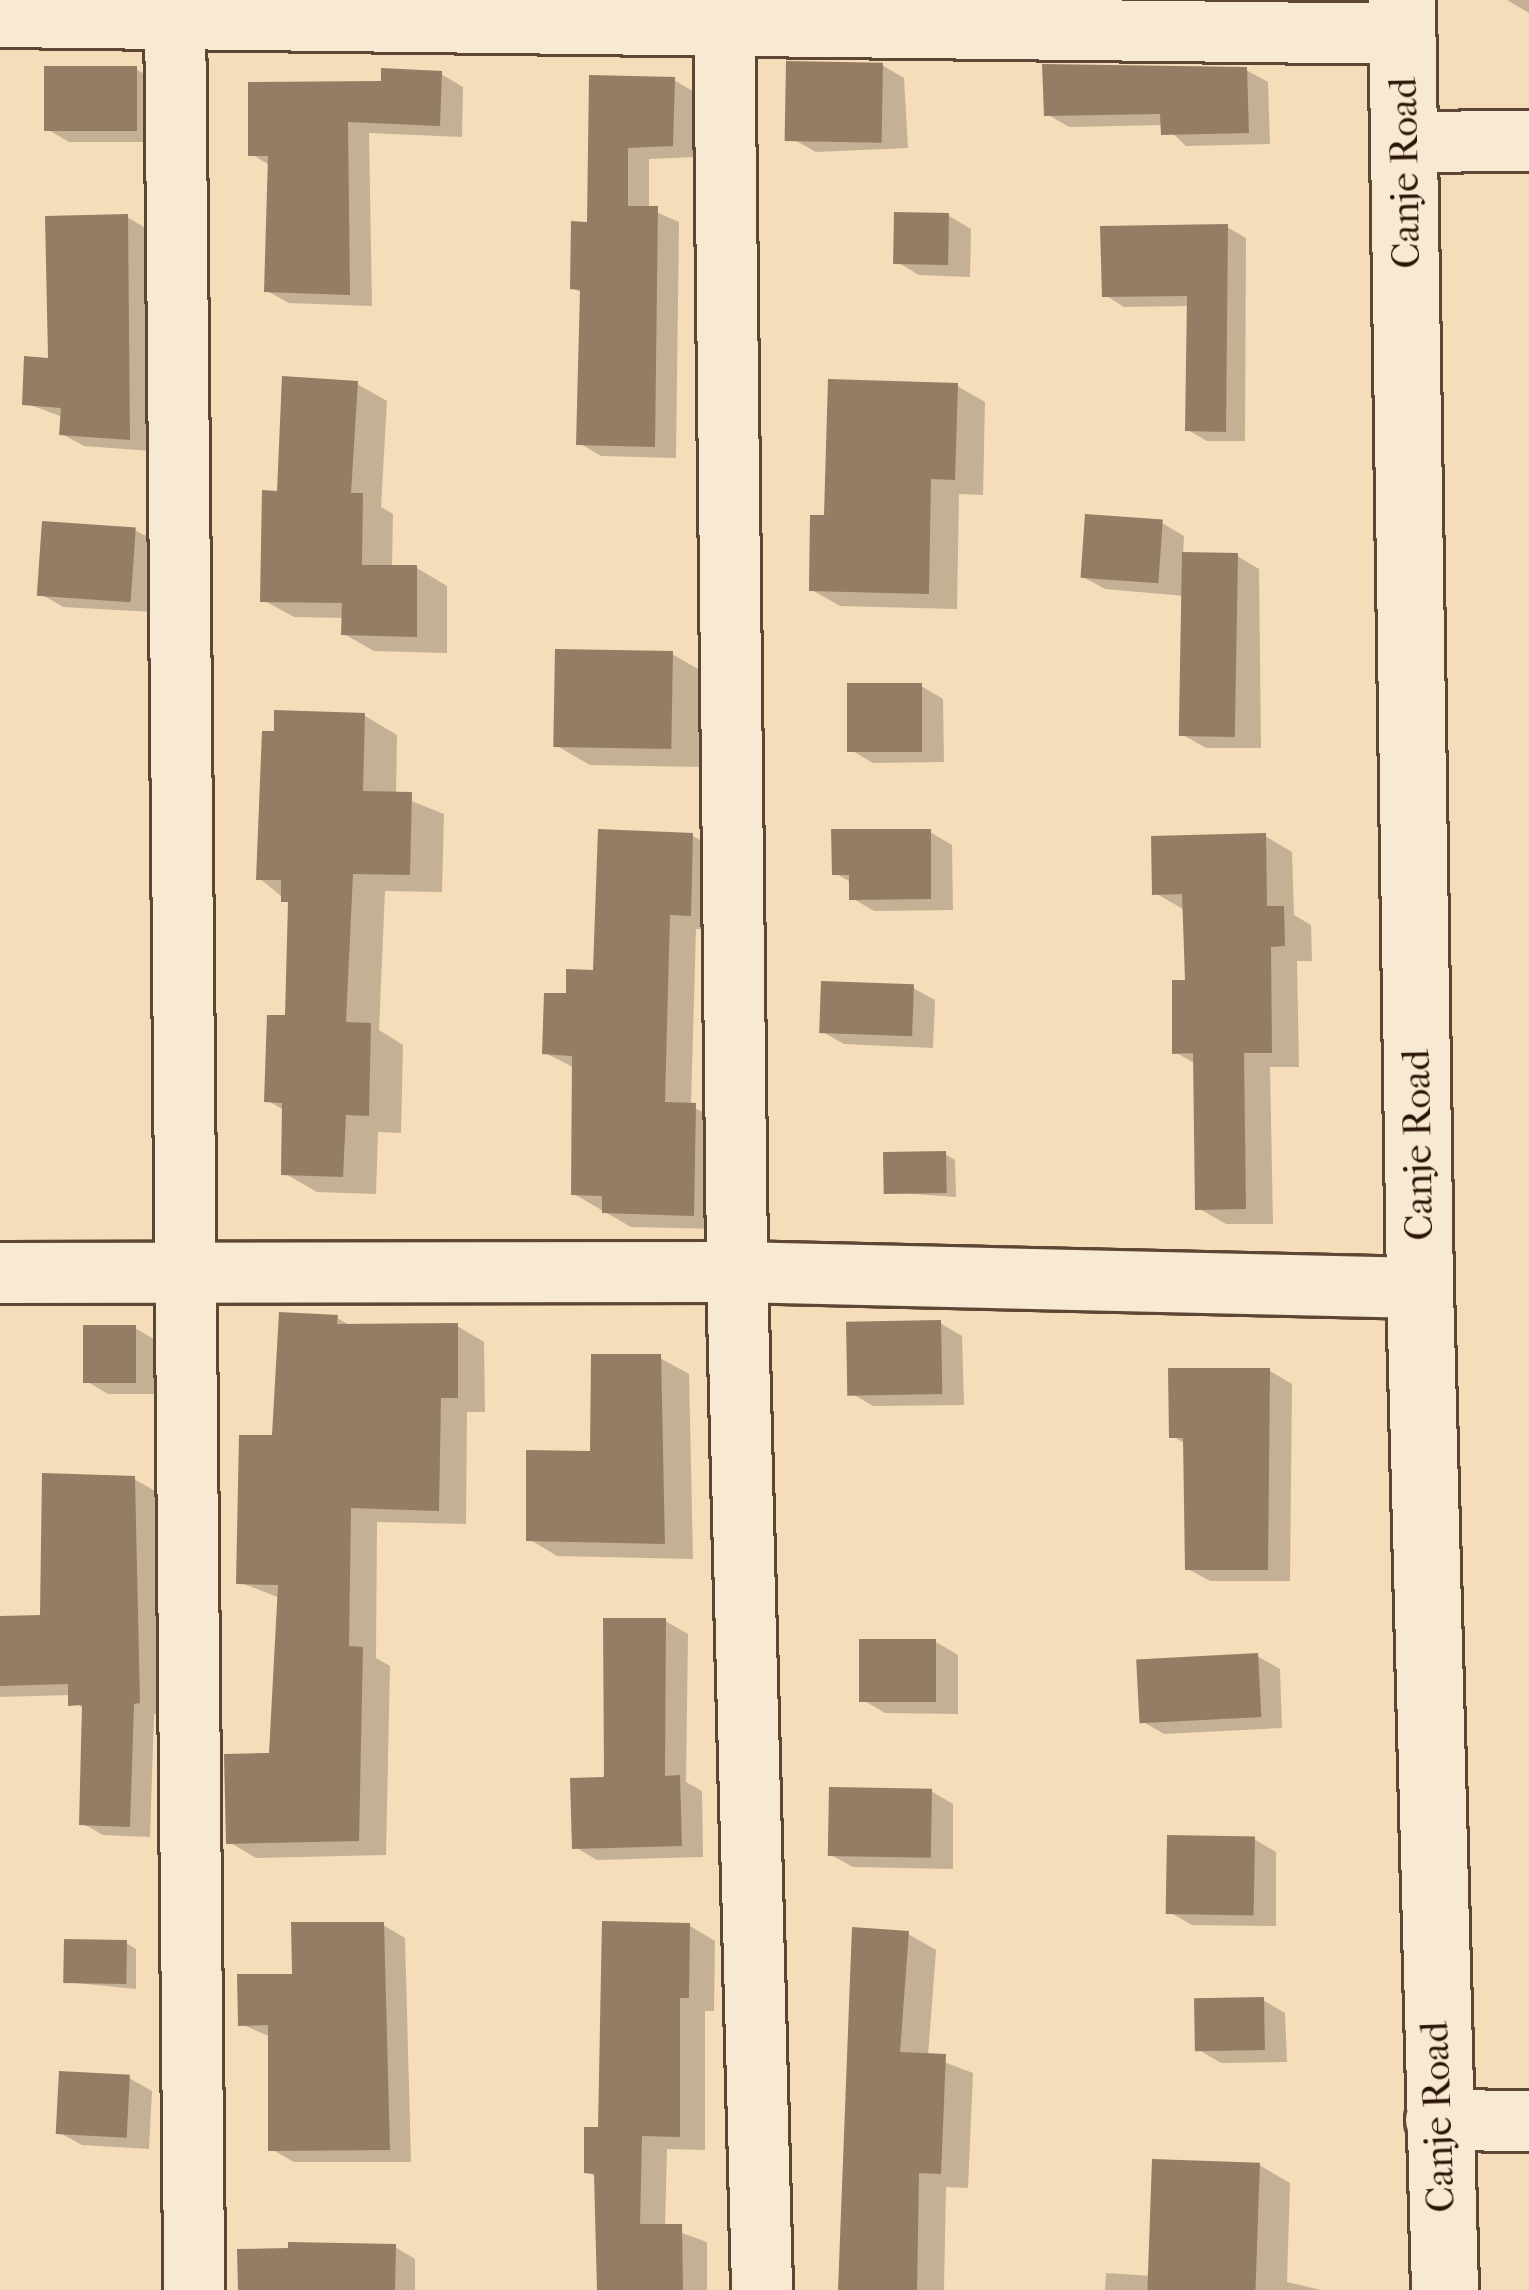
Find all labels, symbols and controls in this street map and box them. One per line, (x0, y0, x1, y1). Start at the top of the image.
street label: Canje Road (1380, 77, 1430, 269)
street label: Canje Road (1393, 1049, 1443, 1241)
street label: Canje Road (1411, 2021, 1465, 2213)

